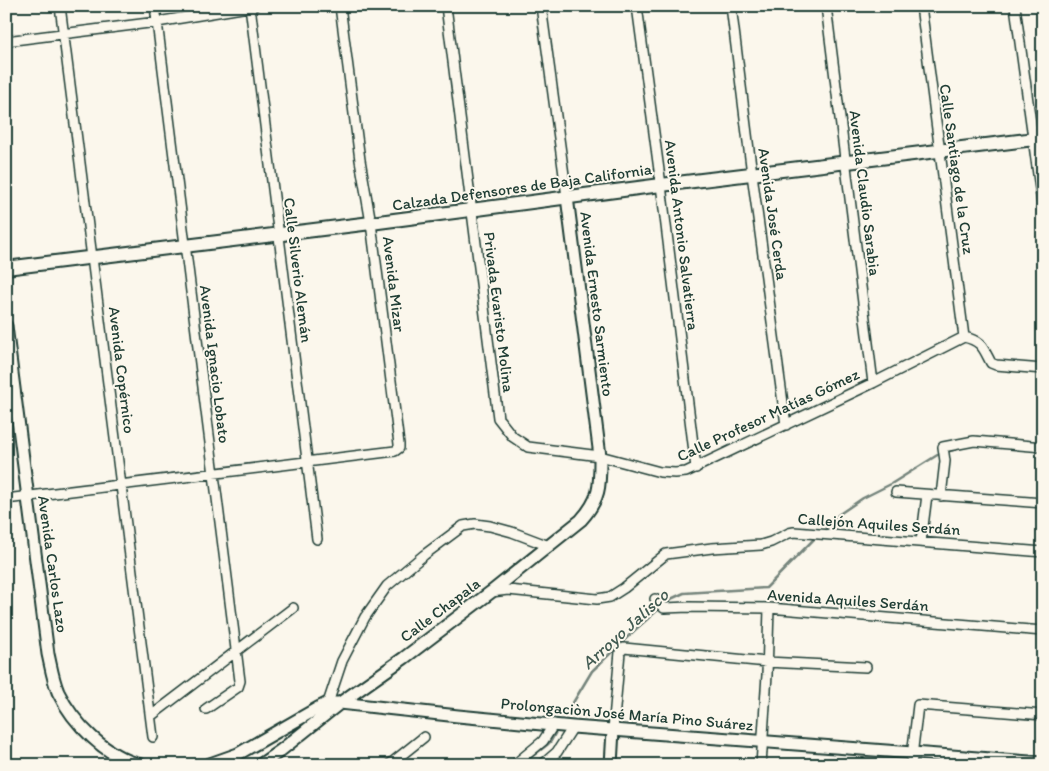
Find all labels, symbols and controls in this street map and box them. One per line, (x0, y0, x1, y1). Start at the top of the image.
street label: Calle Santiago de la Cruz (936, 83, 978, 256)
street label: Avenida Claudio Sarabia (845, 109, 885, 277)
street label: Avenida Antonio Salvatierra (661, 139, 703, 331)
street label: Avenida José Cerda (754, 147, 792, 282)
street label: Calzada Defensores de Baja California (391, 159, 654, 215)
street label: Calle Silverio Alemán (280, 196, 316, 344)
street label: Avenida Ernesto Sarmiento (576, 210, 618, 398)
street label: Privada Evaristo Molina (480, 231, 518, 394)
street label: Avenida Mizar (379, 235, 409, 333)
street label: Avenida Ignacio Lobato (196, 284, 234, 444)
street label: Avenida Copérnico (105, 305, 139, 435)
street label: Calle Profesor Matías Gómez (674, 364, 863, 466)
street label: Avenida Carlos Lazo (34, 494, 72, 634)
street label: Callejón Aquiles Serdán (797, 509, 961, 539)
street label: Calle Chapala (396, 574, 484, 646)
water label: Arroyo Jalisco (577, 584, 674, 674)
street label: Avenida Aquiles Serdán (767, 585, 929, 615)
street label: Prolongaciòn José María Pino Suárez (500, 693, 755, 735)

